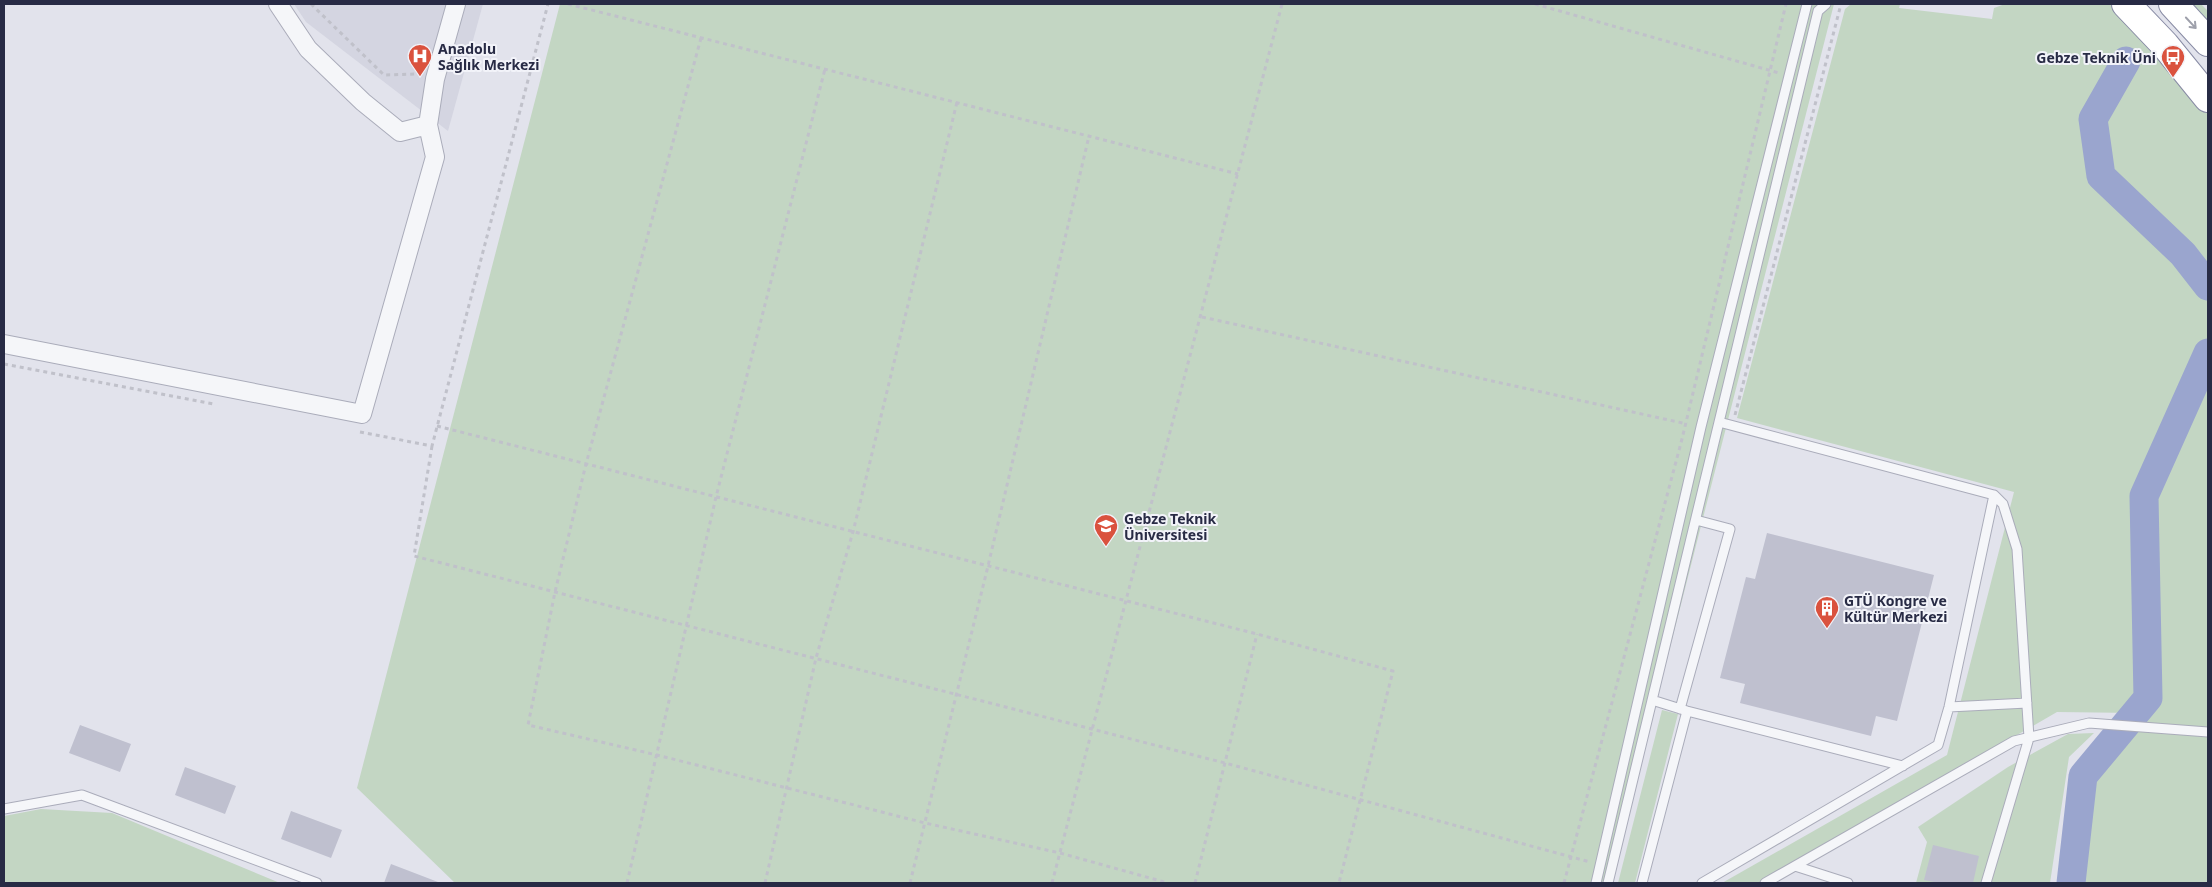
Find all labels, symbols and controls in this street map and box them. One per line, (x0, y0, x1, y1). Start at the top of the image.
one-way arrow (2185, 16, 2197, 29)
place label: Anadolu Sağlık Merkezi (438, 39, 539, 74)
hospital icon: Anadolu Sağlık Merkezi (407, 43, 433, 77)
bus stop icon: Gebze Teknik Üni (2160, 44, 2186, 78)
place label: Gebze Teknik Üni (2036, 48, 2156, 67)
place label: Gebze Teknik Üniversitesi (1124, 509, 1217, 544)
school or university icon: Gebze Teknik Üniversitesi (1093, 513, 1119, 547)
place label: GTÜ Kongre ve Kültür Merkezi (1844, 591, 1947, 626)
building icon: GTÜ Kongre ve Kültür Merkezi (1814, 595, 1840, 629)

